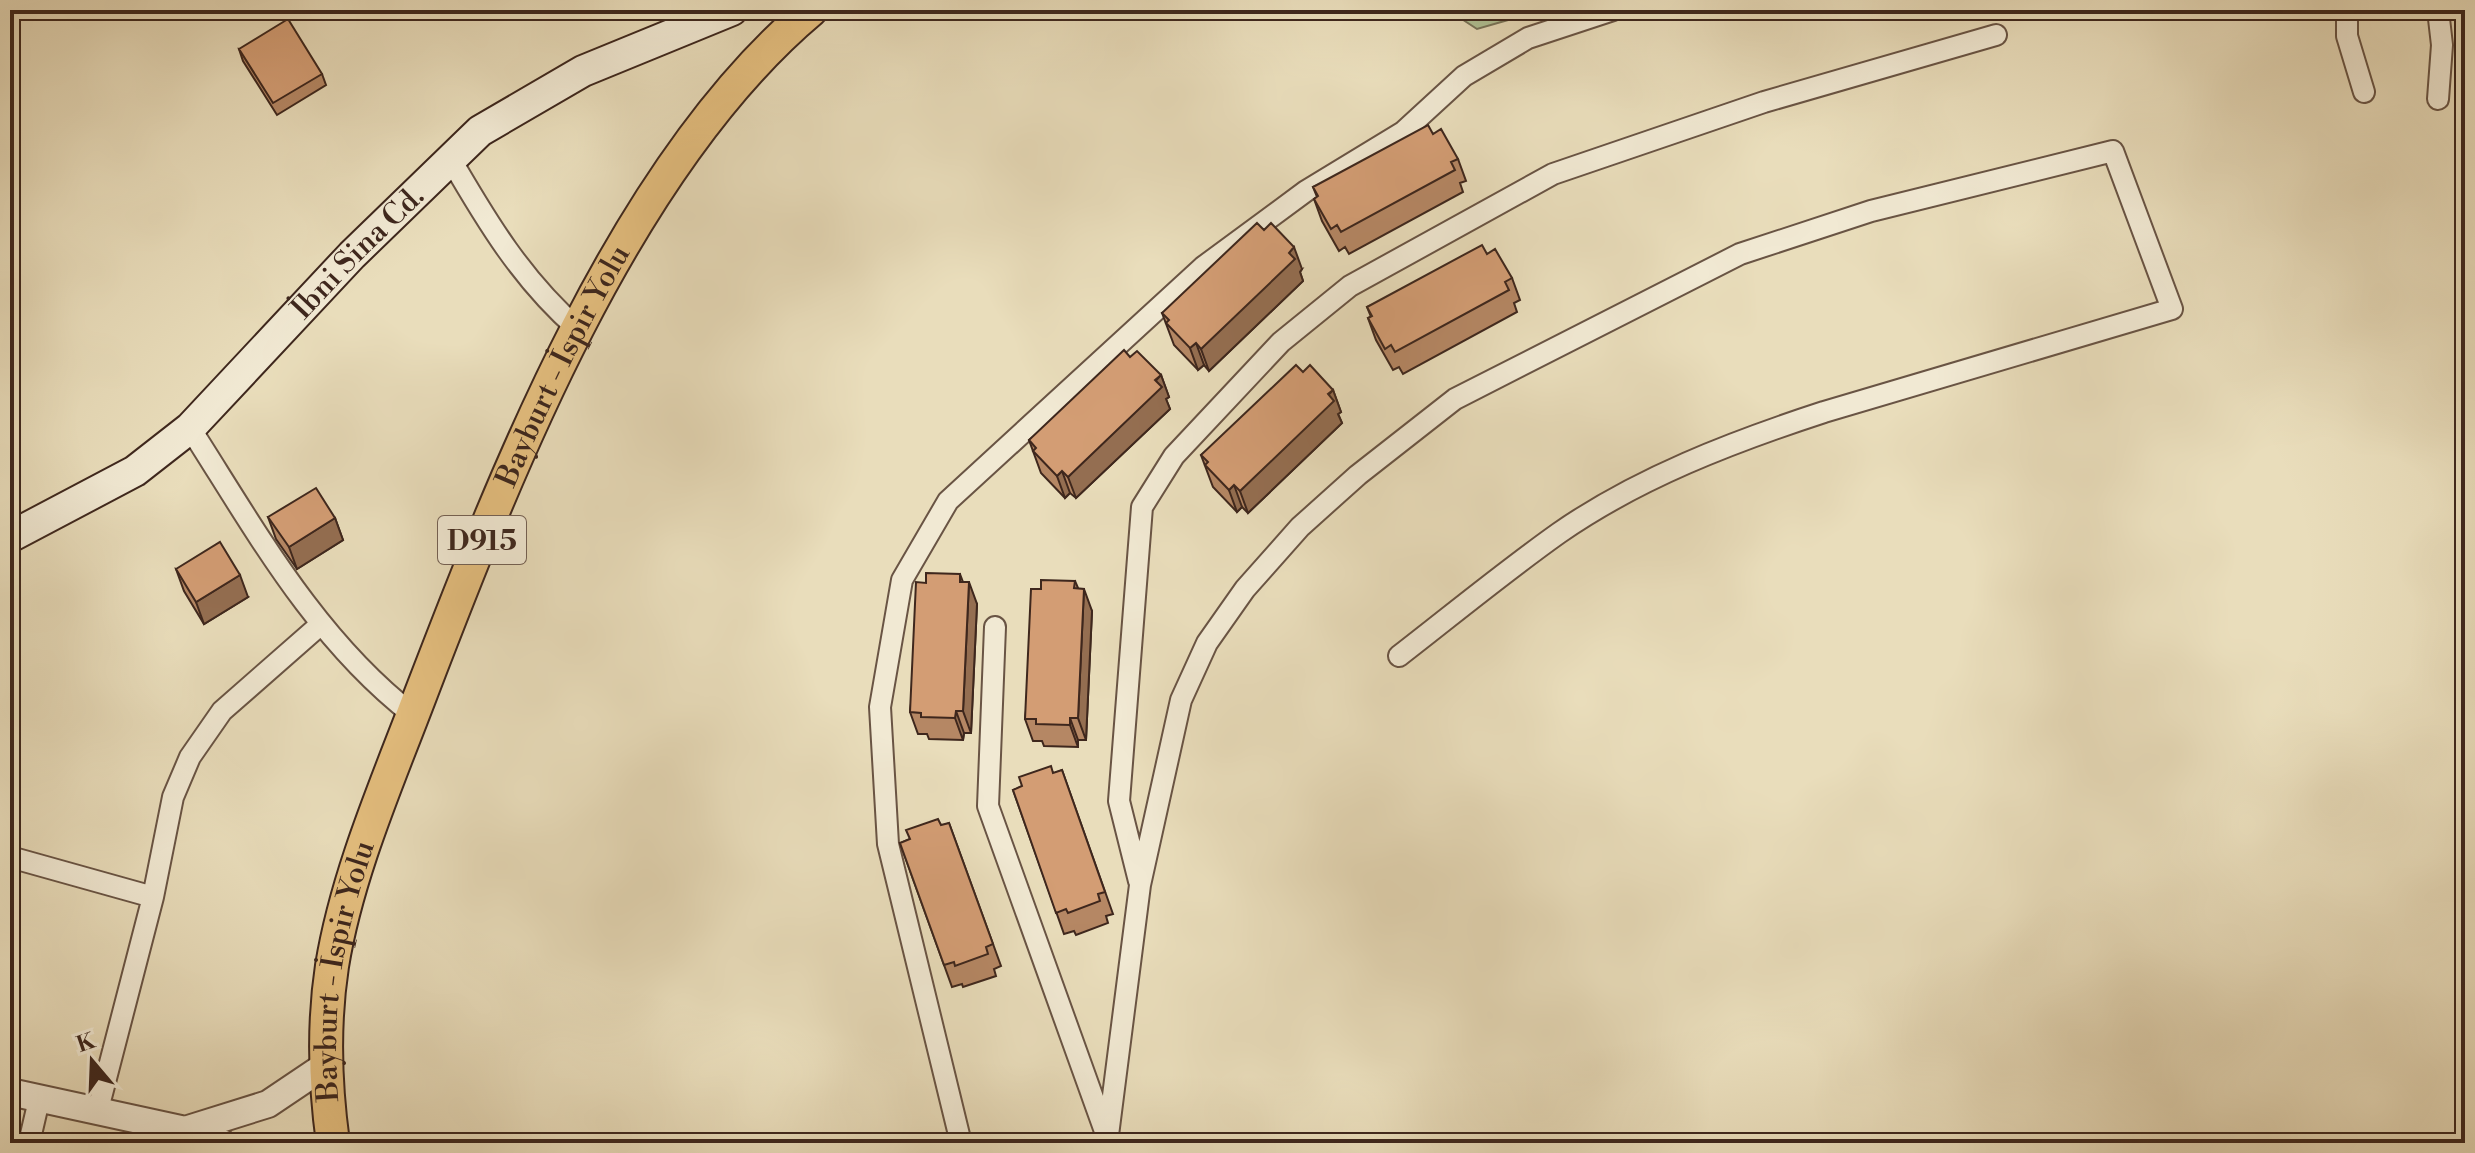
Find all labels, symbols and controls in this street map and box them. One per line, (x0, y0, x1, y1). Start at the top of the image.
street label: İbni Sina Cd. (283, 178, 432, 328)
street label: Bayburt - İspir Yolu (487, 238, 639, 494)
road number: D915 (438, 516, 526, 564)
street label: Bayburt - İspir Yolu (308, 836, 384, 1104)
north arrow (52, 1021, 132, 1101)
text: K (73, 1027, 100, 1059)

